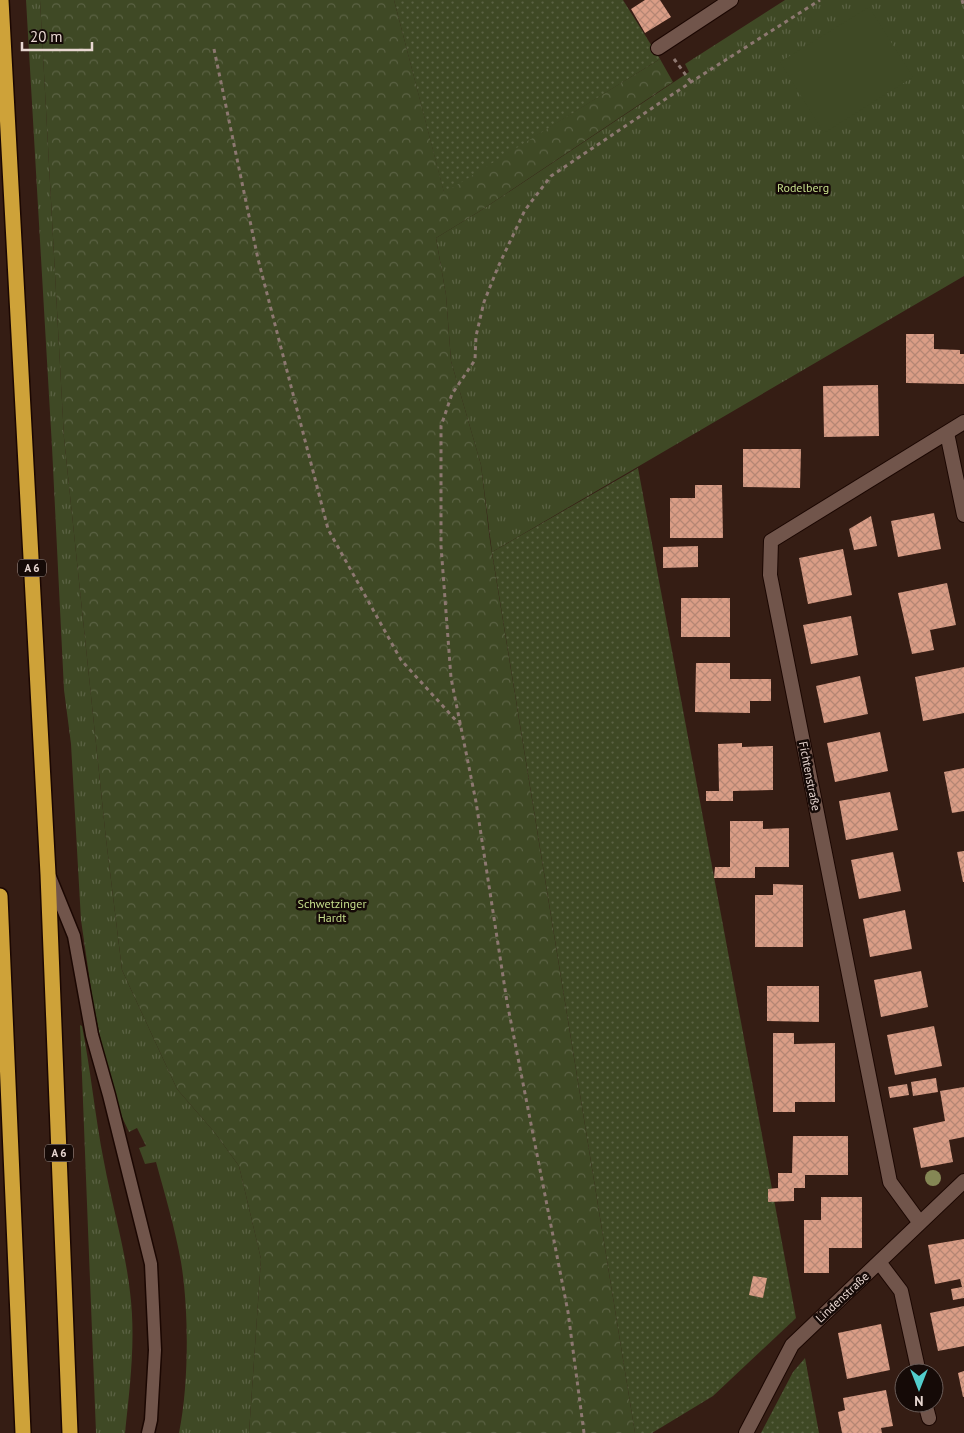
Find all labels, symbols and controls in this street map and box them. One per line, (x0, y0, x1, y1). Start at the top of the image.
scale bar (22, 20, 92, 52)
text: 20 m (30, 27, 63, 46)
park label: Rodelberg (777, 180, 829, 195)
road number: A 6 (18, 560, 46, 576)
street label: Fichtenstraße (796, 740, 824, 812)
park label: Schwetzinger Hardt (298, 896, 366, 925)
road number: A 6 (45, 1144, 73, 1162)
street label: Lindenstraße (812, 1269, 872, 1325)
north arrow (894, 1363, 944, 1413)
text: N (914, 1392, 924, 1410)

